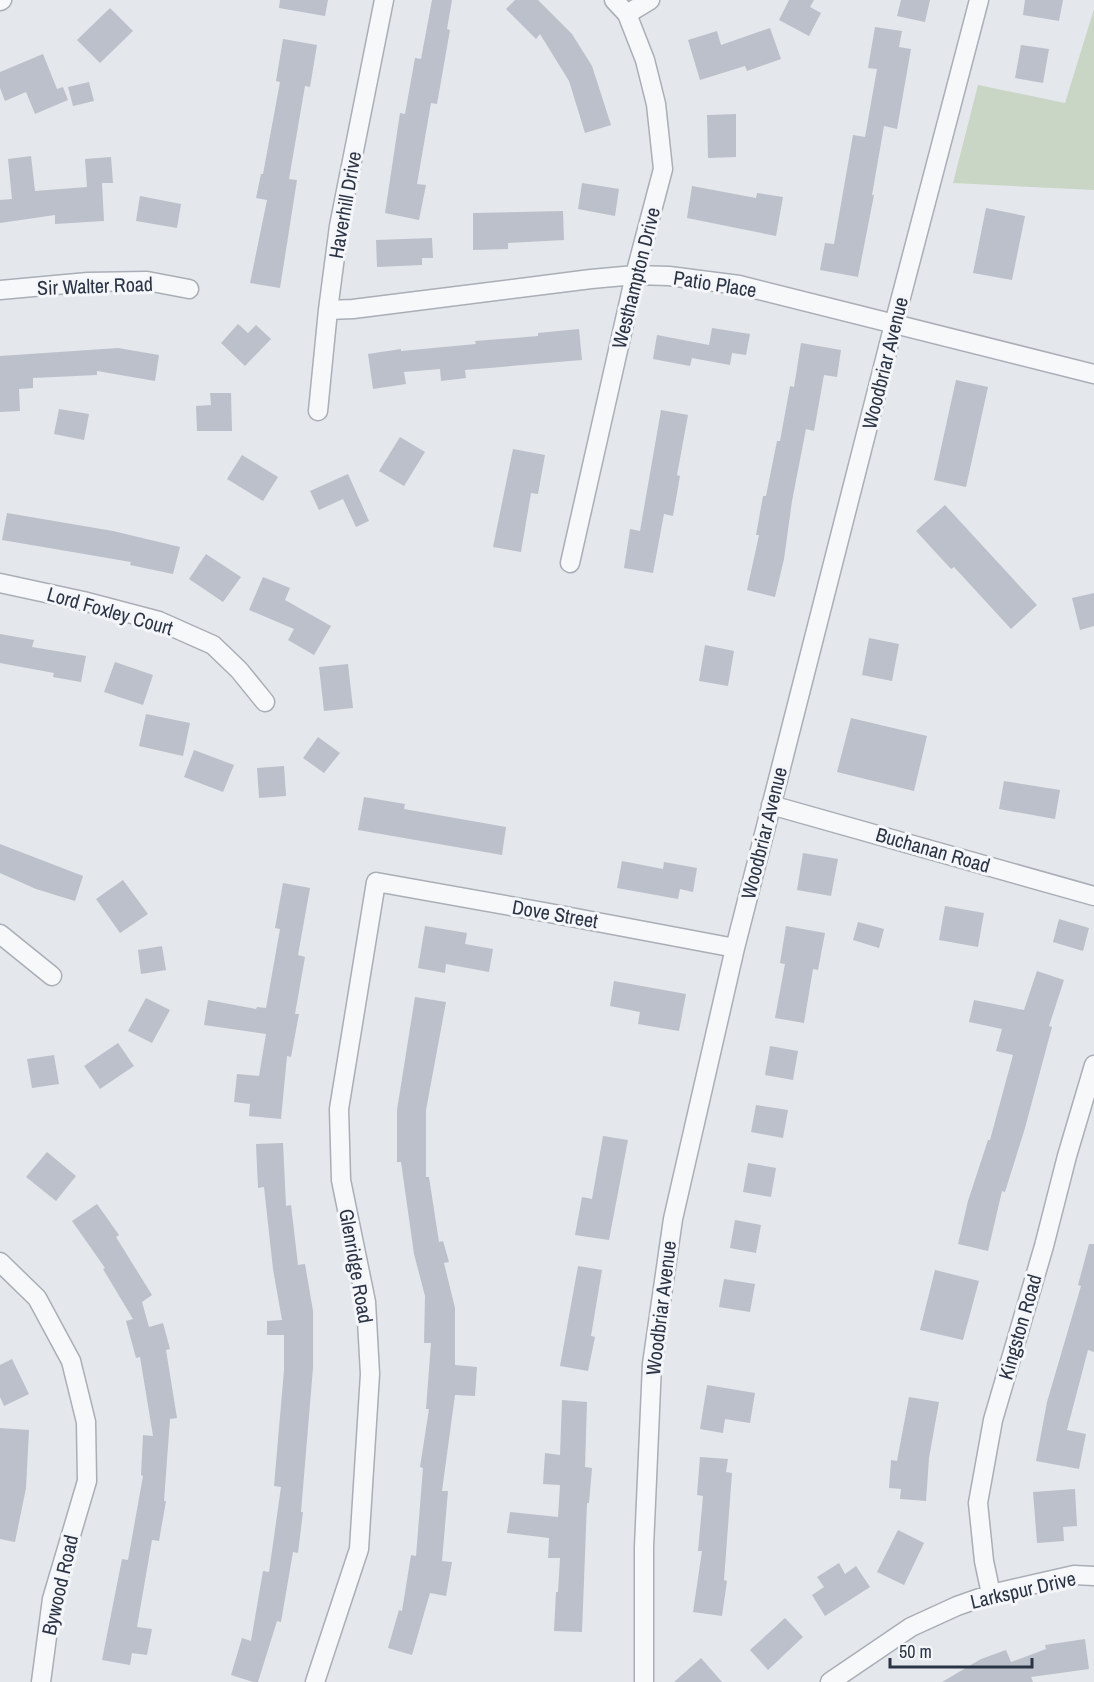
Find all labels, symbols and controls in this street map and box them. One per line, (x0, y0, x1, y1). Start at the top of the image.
street label: Haverhill Drive (322, 149, 367, 261)
street label: Westhampton Drive (605, 204, 666, 351)
street label: Patio Place (672, 264, 759, 303)
street label: Sir Walter Road (37, 270, 153, 301)
street label: Woodbriar Avenue (855, 294, 914, 432)
street label: Lord Foxley Court (44, 580, 177, 641)
street label: Woodbriar Avenue (734, 764, 793, 902)
street label: Buchanan Road (873, 820, 993, 879)
street label: Dove Street (510, 893, 601, 934)
street label: Glenridge Road (333, 1207, 380, 1325)
street label: Woodbriar Avenue (639, 1239, 682, 1377)
street label: Kingston Road (992, 1271, 1047, 1383)
street label: Bywood Road (35, 1532, 84, 1638)
street label: Larkspur Drive (967, 1564, 1078, 1615)
scale bar (890, 1631, 1032, 1669)
text: 50 m (899, 1639, 932, 1664)

